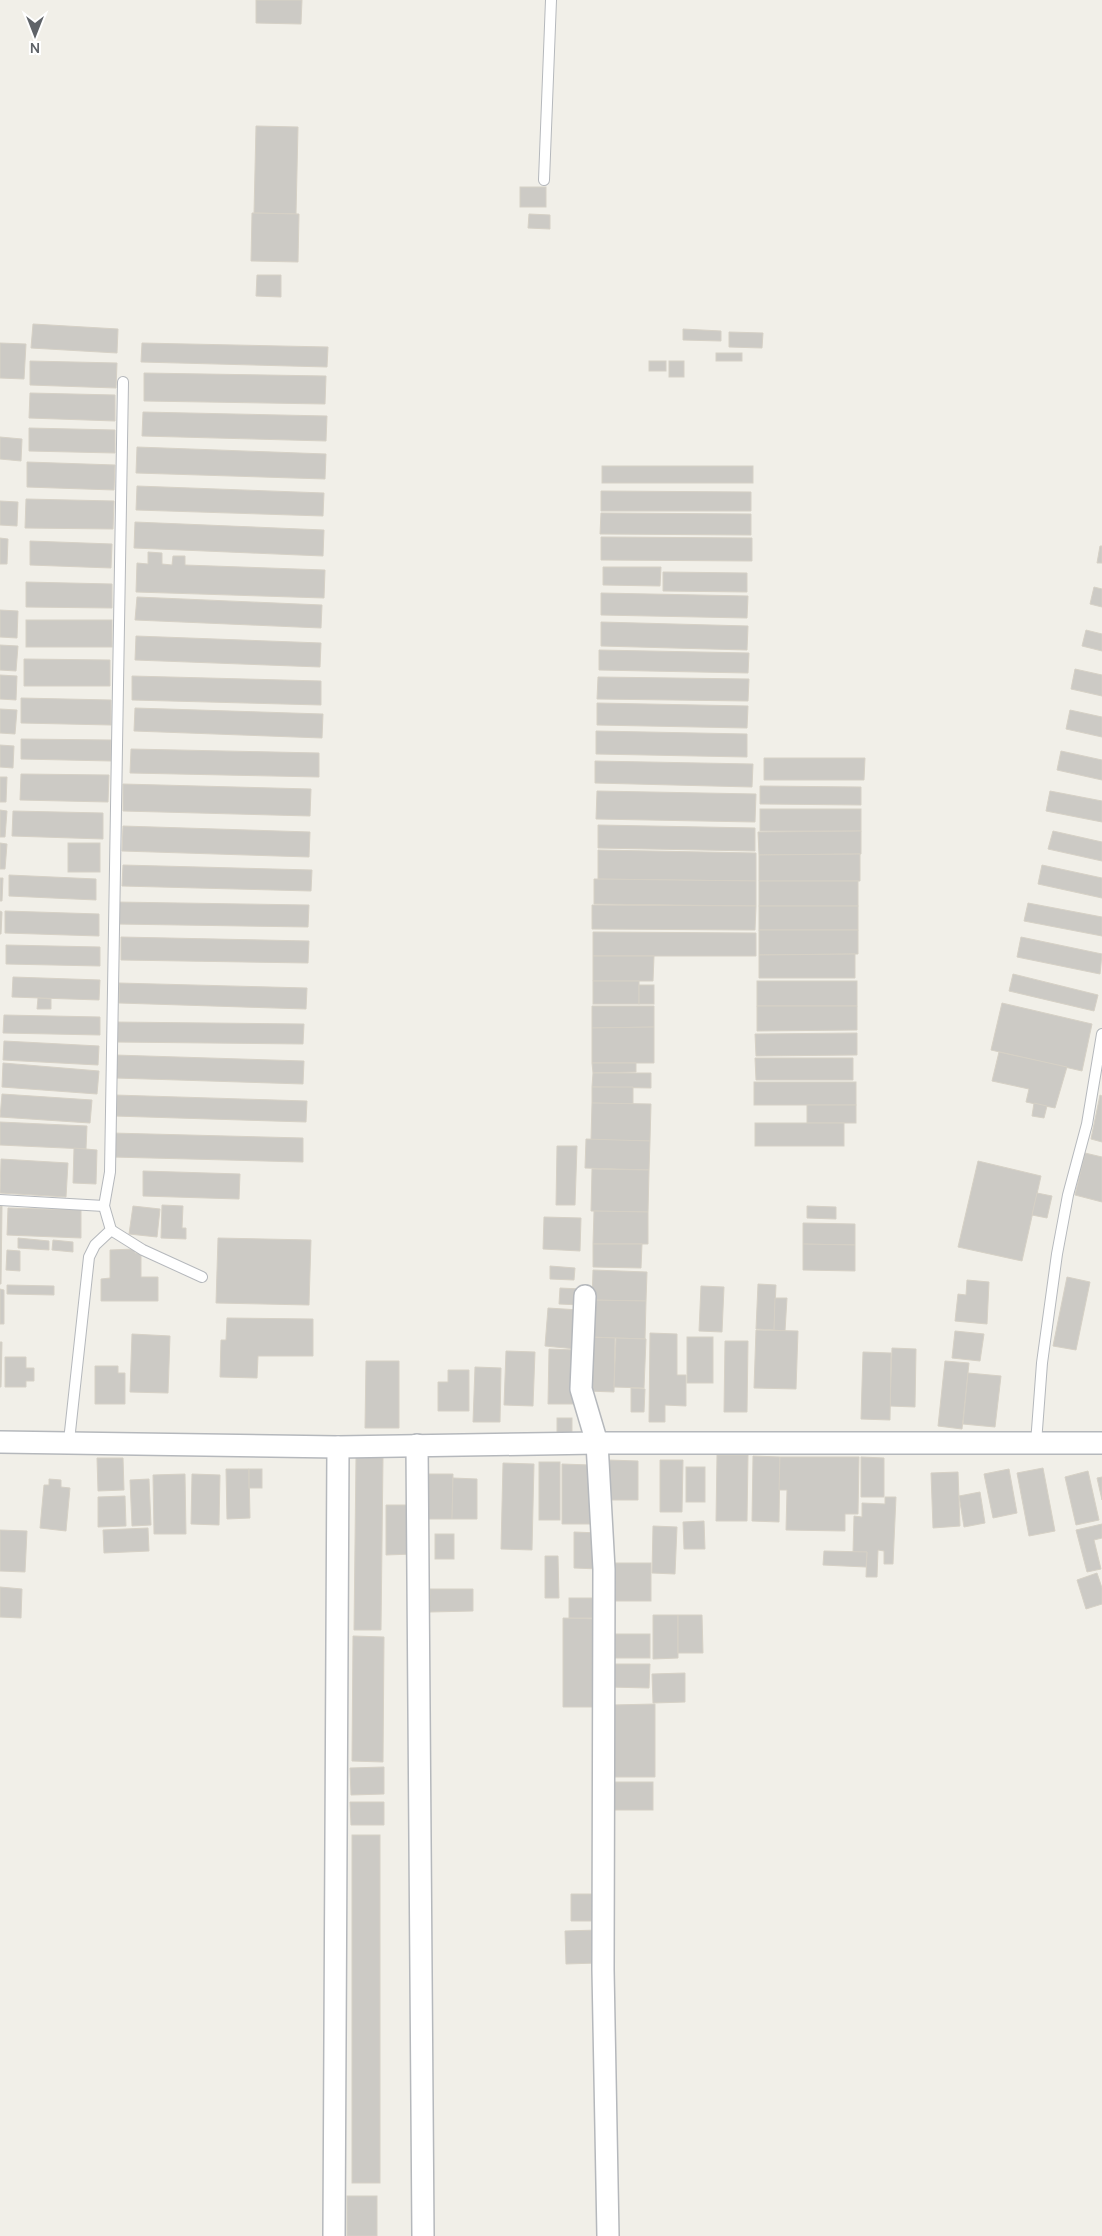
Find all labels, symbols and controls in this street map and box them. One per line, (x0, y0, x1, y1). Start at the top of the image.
north arrow (10, 10, 60, 60)
text: N (30, 39, 40, 58)

